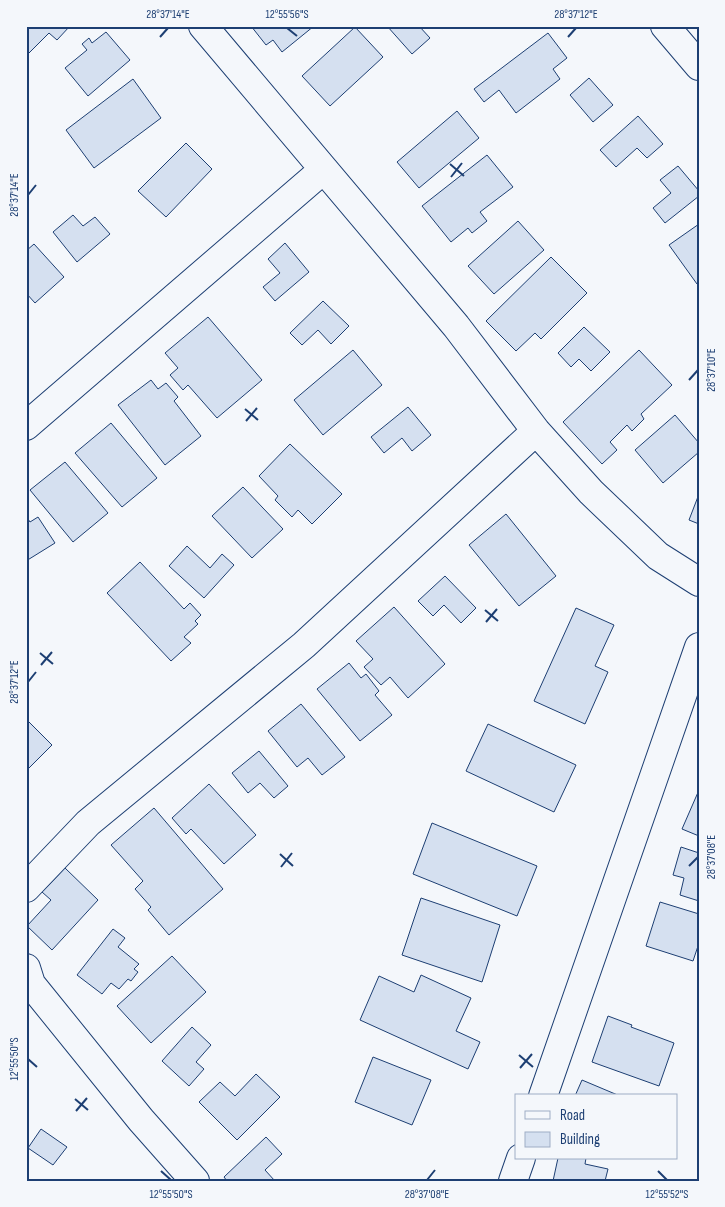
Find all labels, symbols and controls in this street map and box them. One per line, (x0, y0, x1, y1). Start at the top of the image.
text: 28°37'14"E (146, 7, 190, 22)
text: 12°55'56"S (265, 7, 309, 22)
text: 28°37'12"E (554, 7, 598, 22)
text: 28°37'14"E (7, 173, 22, 217)
text: 28°37'10"E (704, 348, 719, 392)
text: 28°37'12"E (7, 660, 22, 704)
text: 28°37'08"E (704, 835, 719, 879)
text: 12°55'50"S (7, 1037, 22, 1081)
legend (515, 1094, 678, 1160)
text: Road (560, 1106, 585, 1125)
text: Building (560, 1130, 600, 1149)
text: 12°55'50"S (149, 1187, 193, 1202)
text: 28°37'08"E (405, 1187, 449, 1202)
text: 12°55'52"S (646, 1187, 688, 1202)

